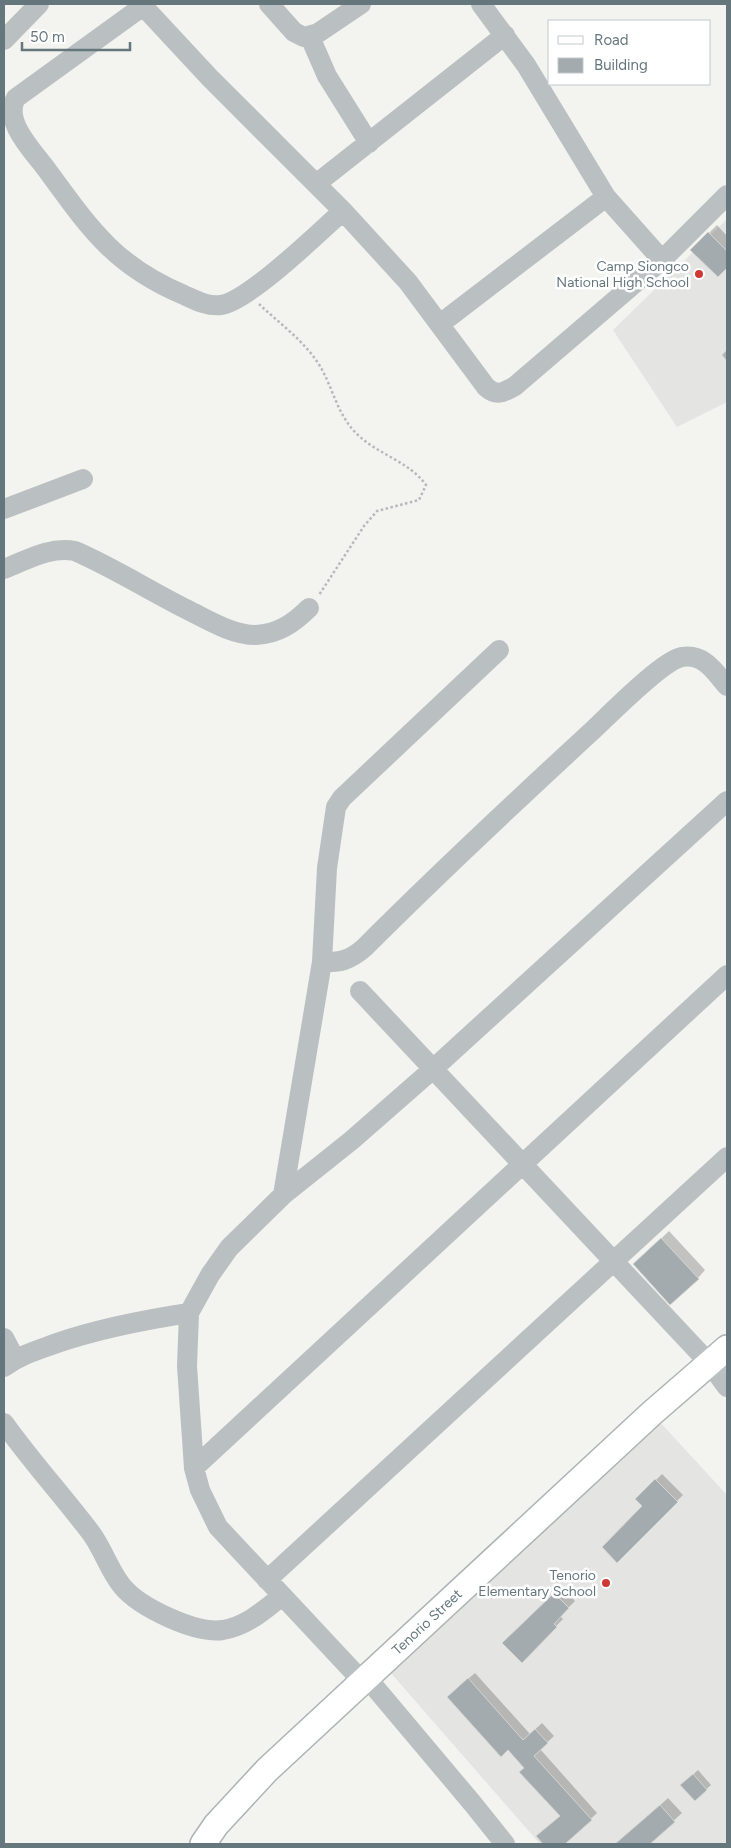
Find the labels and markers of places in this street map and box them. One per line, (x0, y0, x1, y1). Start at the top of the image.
place label: Camp Siongco National High School (556, 258, 689, 291)
marker: Camp Siongco National High School (693, 268, 705, 280)
place label: Tenorio Elementary School (478, 1567, 596, 1600)
marker: Tenorio Elementary School (600, 1577, 612, 1589)

